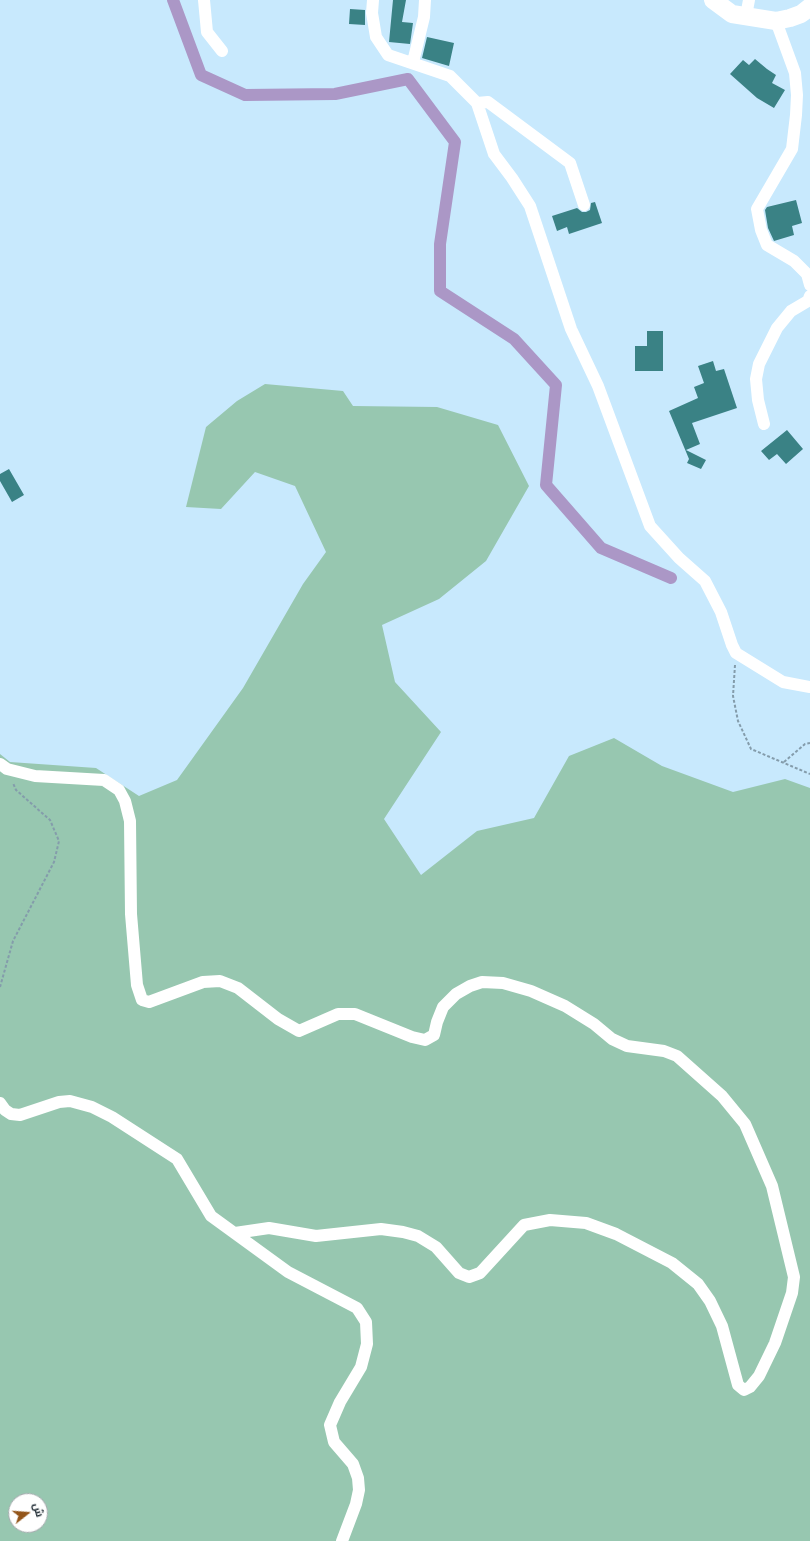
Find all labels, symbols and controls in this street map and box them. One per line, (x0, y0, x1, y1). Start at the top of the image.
north arrow (8, 1493, 48, 1533)
text: ش (31, 1501, 46, 1518)

